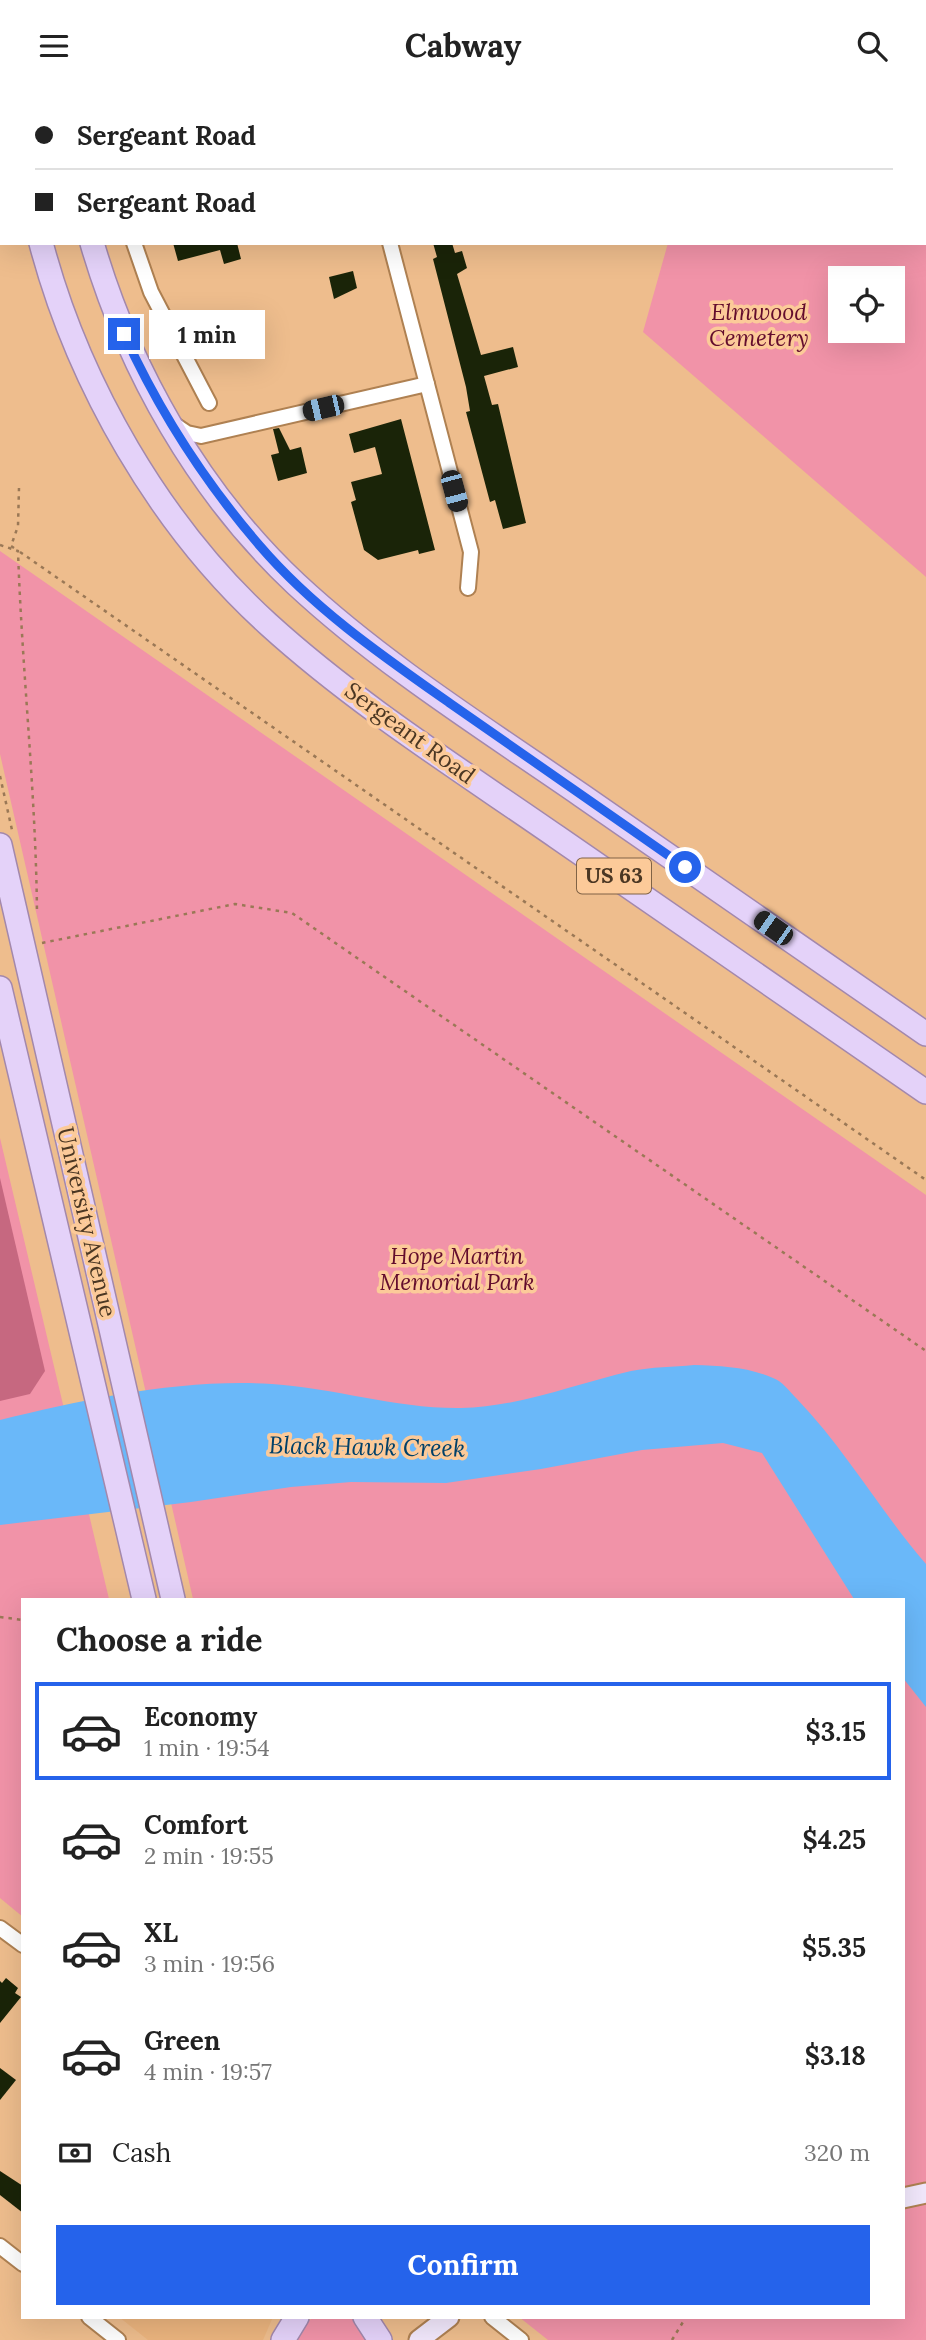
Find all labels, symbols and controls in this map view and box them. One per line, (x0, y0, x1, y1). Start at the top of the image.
text: Cabway (405, 25, 521, 66)
icon: menu (35, 27, 73, 65)
icon: search (853, 27, 891, 65)
text: Sergeant Road (77, 119, 256, 152)
text: Sergeant Road (77, 186, 256, 219)
map controls (828, 266, 905, 343)
button: locate (828, 266, 905, 343)
park label: Elmwood Cemetery (709, 297, 809, 352)
callout: 1 min (148, 309, 264, 359)
route end (108, 318, 140, 350)
text: 1 min (178, 320, 236, 349)
car (301, 393, 346, 423)
car (439, 468, 470, 514)
street label: Sergeant Road (339, 676, 481, 790)
route start (669, 851, 701, 883)
road number: US 63 (577, 859, 651, 893)
car (750, 907, 797, 949)
street label: University Avenue (52, 1124, 123, 1320)
park label: Hope Martin Memorial Park (379, 1241, 535, 1296)
water label: Black Hawk Creek (268, 1429, 466, 1464)
text: Choose a ride (56, 1619, 263, 1660)
icon: car (60, 1700, 123, 1763)
text: Economy (144, 1700, 257, 1733)
text: $3.15 (805, 1715, 866, 1748)
text: 1 min · 19:54 (144, 1733, 270, 1762)
icon: car (60, 1808, 123, 1871)
text: Comfort (144, 1808, 248, 1841)
text: $4.25 (803, 1823, 866, 1856)
text: 2 min · 19:55 (144, 1841, 274, 1870)
icon: car (60, 1916, 123, 1979)
text: XL (144, 1916, 178, 1949)
text: $5.35 (802, 1931, 866, 1964)
text: 3 min · 19:56 (144, 1949, 275, 1978)
icon: car (60, 2024, 123, 2087)
text: Green (144, 2024, 220, 2057)
text: $3.18 (805, 2039, 866, 2072)
text: 4 min · 19:57 (144, 2057, 272, 2086)
icon: cash (56, 2134, 94, 2172)
text: Cash (112, 2136, 171, 2169)
text: 320 m (804, 2138, 870, 2167)
button: Confirm (56, 2225, 870, 2305)

